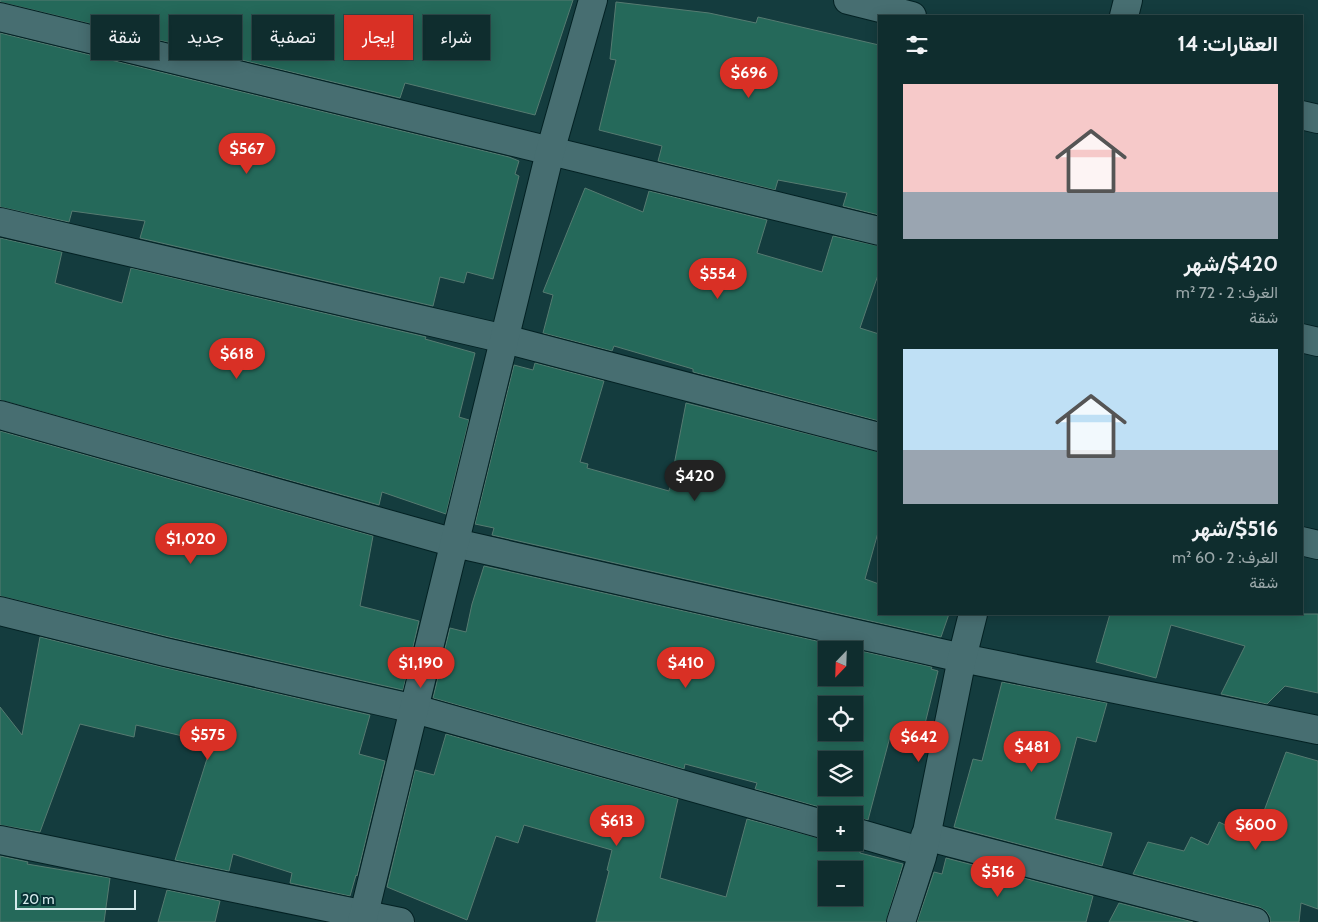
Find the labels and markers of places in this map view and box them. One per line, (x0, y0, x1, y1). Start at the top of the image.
pin: $696 (719, 56, 779, 99)
pin: $567 (217, 132, 277, 175)
pin: $554 (688, 258, 748, 300)
pin: $618 (207, 338, 267, 380)
pin: $420 (665, 460, 725, 502)
pin: $1,020 (150, 522, 232, 565)
pin: $1,190 (380, 646, 462, 689)
pin: $410 (656, 646, 716, 689)
pin: $575 (178, 718, 238, 761)
pin: $642 (889, 720, 949, 763)
pin: $481 (1002, 730, 1062, 773)
pin: $613 (587, 804, 647, 847)
pin: $600 (1226, 808, 1286, 851)
pin: $516 (968, 856, 1028, 898)

